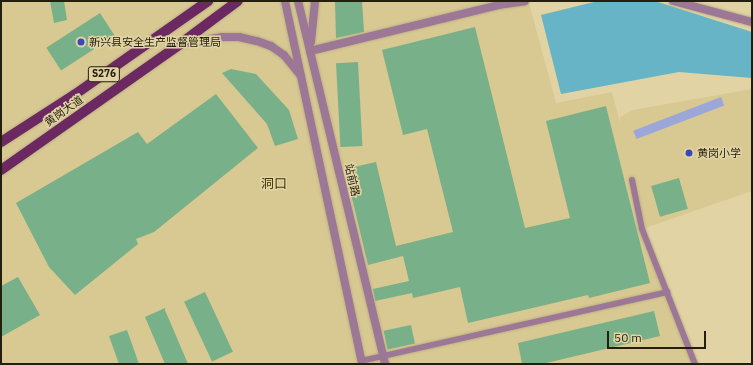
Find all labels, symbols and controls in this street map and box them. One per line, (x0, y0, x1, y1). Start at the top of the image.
place label: 新兴县安全生产监督管理局 (89, 35, 221, 49)
marker: 新兴县安全生产监督管理局 (76, 37, 86, 47)
road number: S276 (87, 66, 121, 82)
street label: 黄岗大道 (42, 93, 86, 129)
place label: 黄岗小学 (697, 146, 741, 160)
marker: 黄岗小学 (684, 148, 694, 158)
street label: 站前路 (342, 162, 362, 198)
district label: 洞口 (261, 176, 287, 192)
scale bar (609, 323, 708, 349)
text: 50 m (614, 330, 642, 345)

